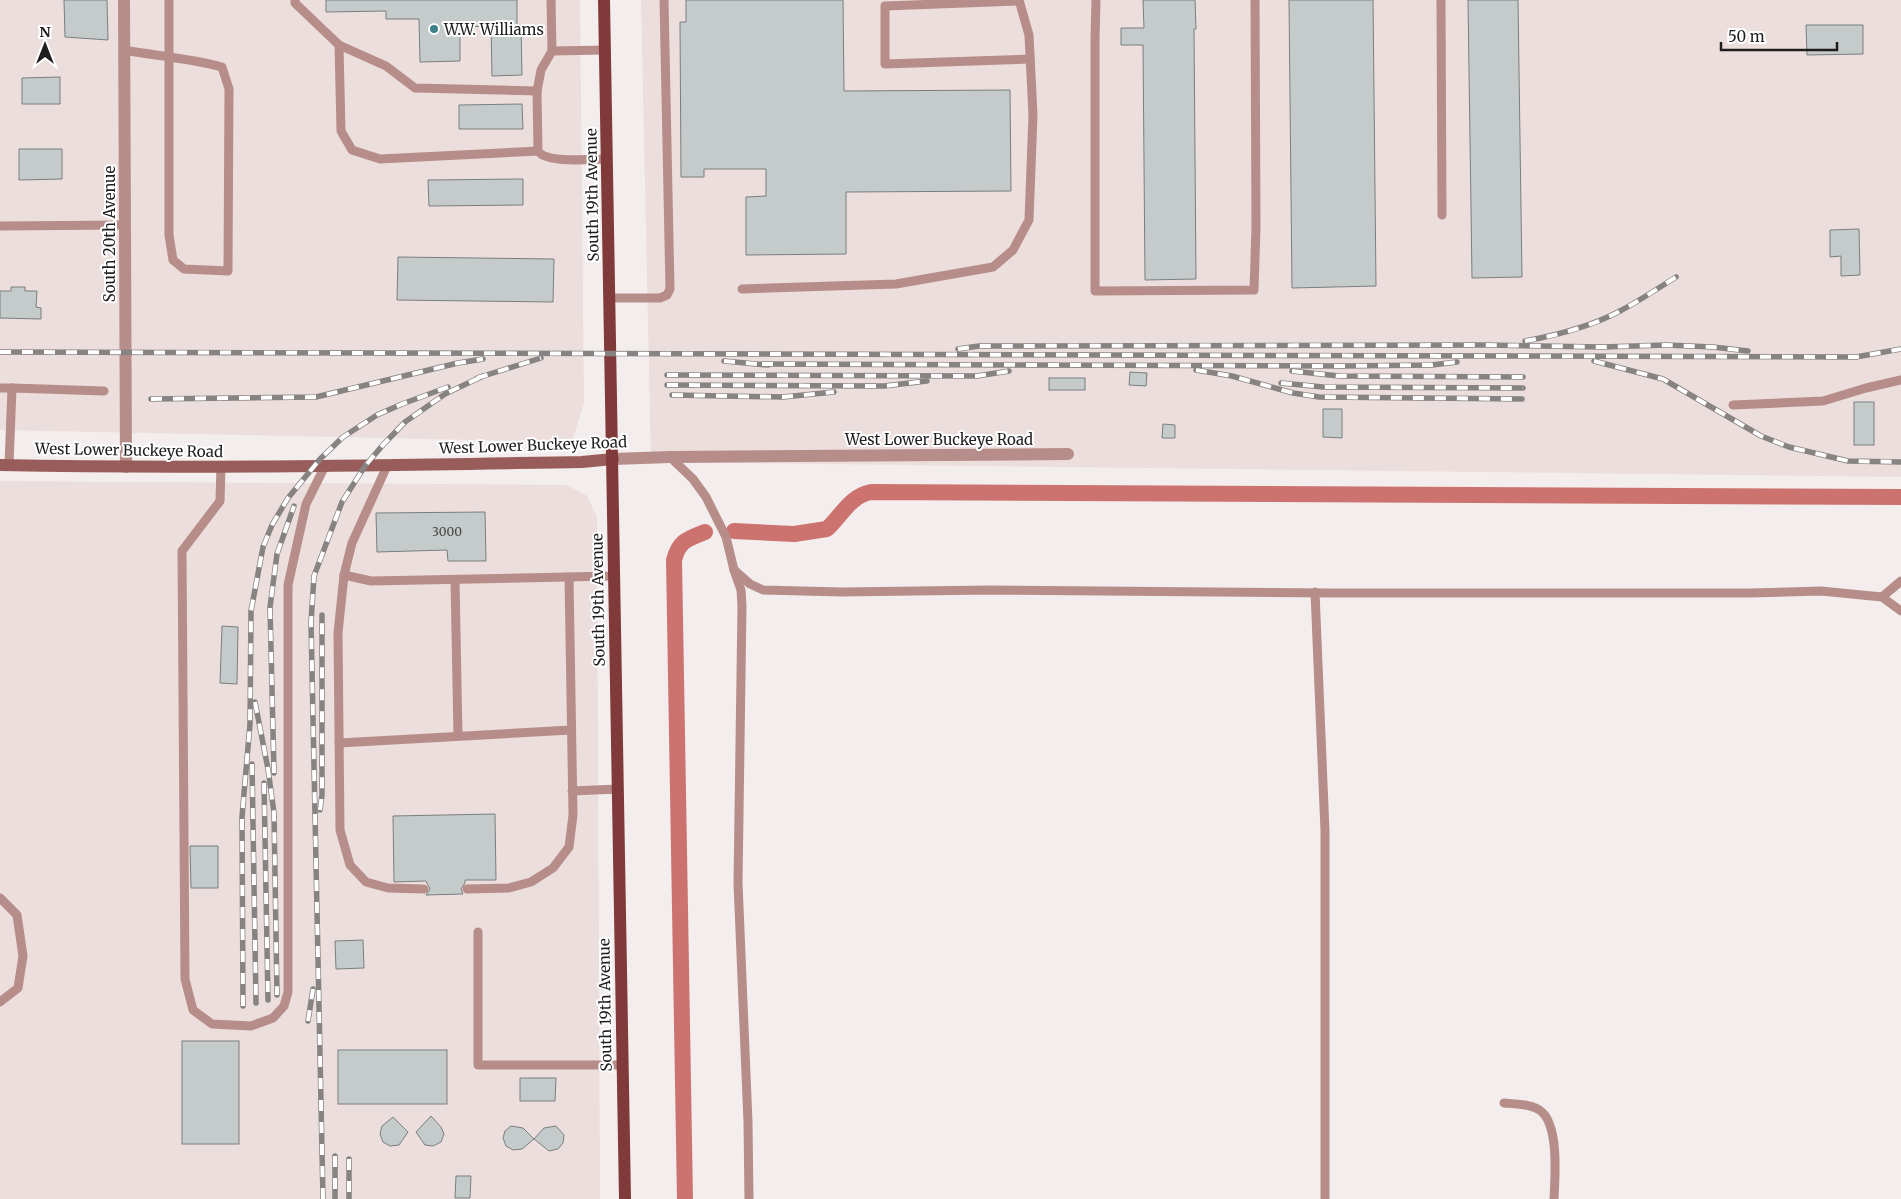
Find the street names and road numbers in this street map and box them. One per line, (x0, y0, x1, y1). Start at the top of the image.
street label: South 19th Avenue (581, 128, 603, 262)
street label: South 20th Avenue (100, 166, 119, 302)
street label: West Lower Buckeye Road (844, 430, 1033, 449)
street label: West Lower Buckeye Road (438, 432, 627, 458)
street label: West Lower Buckeye Road (34, 439, 223, 461)
street label: South 19th Avenue (587, 533, 609, 667)
street label: South 19th Avenue (594, 938, 616, 1072)

